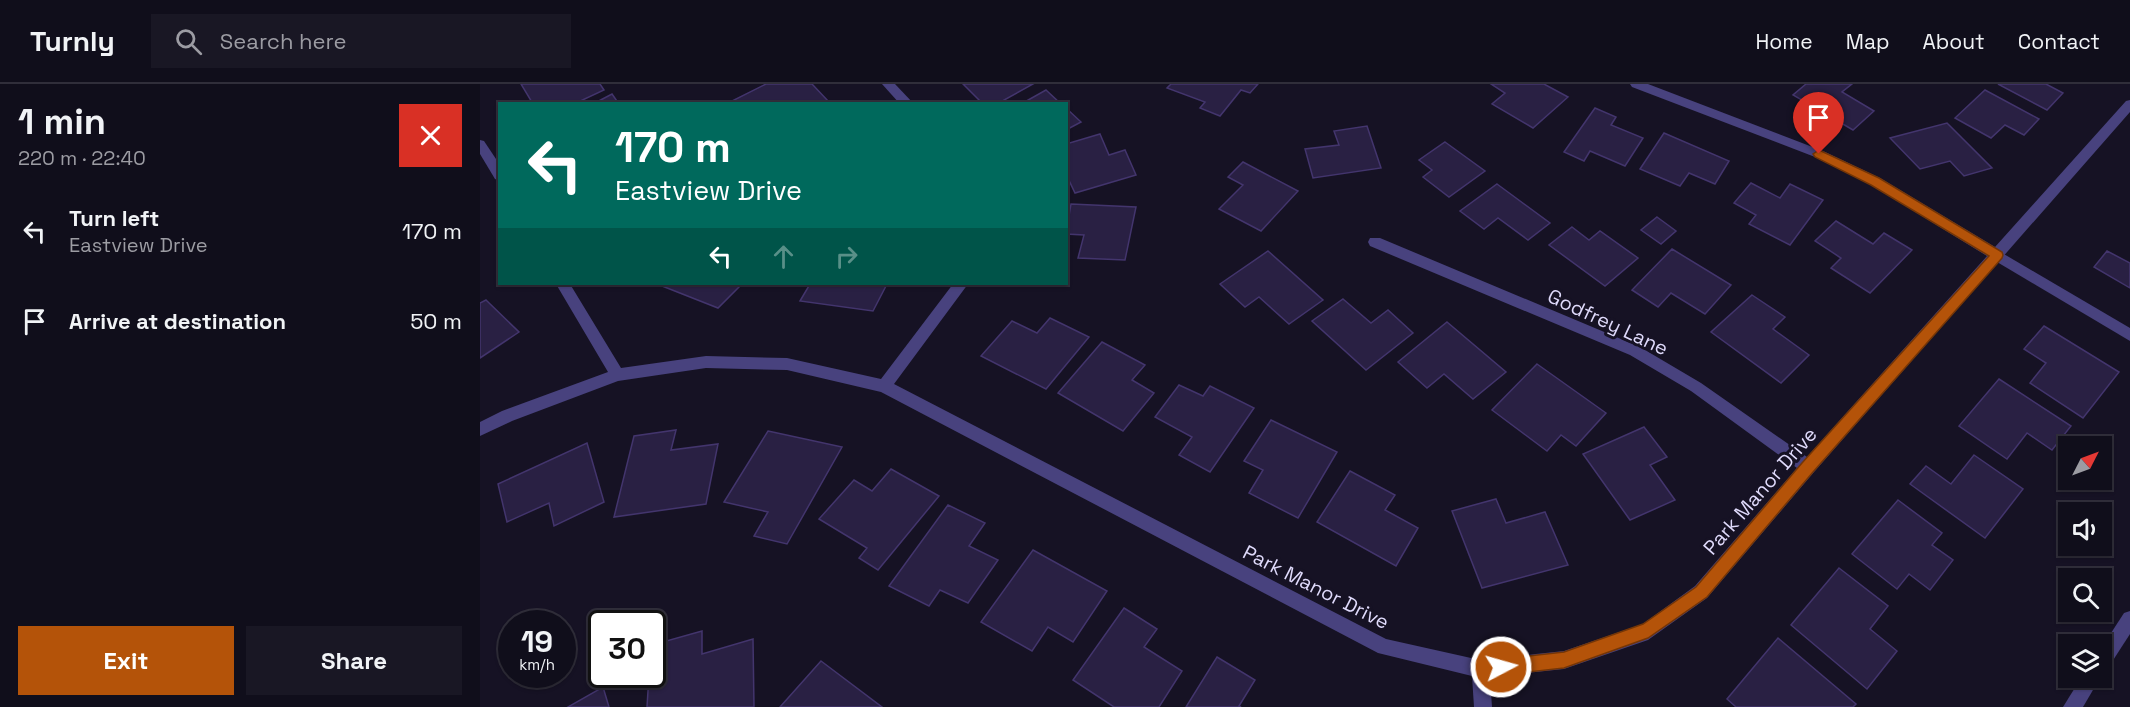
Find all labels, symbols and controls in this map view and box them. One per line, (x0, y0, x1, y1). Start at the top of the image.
search box (151, 14, 571, 68)
text: Turnly (30, 23, 115, 59)
icon: search (172, 25, 205, 58)
text: Search here (220, 27, 347, 55)
text: Home (1755, 28, 1813, 55)
text: Map (1846, 28, 1890, 55)
text: About (1923, 28, 1985, 55)
text: Contact (2018, 28, 2100, 55)
pin (1793, 92, 1844, 154)
text: 1 min (18, 99, 106, 145)
icon: arrive (1802, 101, 1835, 134)
button: close (399, 104, 462, 167)
text: 170 m (615, 121, 731, 174)
icon: left (516, 126, 594, 204)
text: 220 m · 22:40 (18, 145, 146, 171)
text: Eastview Drive (615, 173, 802, 208)
text: Turn left (69, 204, 159, 232)
icon: left (18, 215, 51, 248)
text: 170 m (402, 217, 462, 245)
text: Eastview Drive (69, 232, 208, 258)
icon: left (704, 240, 737, 273)
icon: ahead (767, 240, 800, 273)
icon: right (830, 240, 863, 273)
street label: Godfrey Lane (1544, 283, 1672, 361)
icon: arrive (18, 305, 51, 338)
text: Arrive at destination (69, 307, 286, 335)
text: 50 m (410, 307, 462, 335)
street label: Park Manor Drive (1697, 422, 1823, 560)
north arrow (2058, 436, 2112, 490)
map controls (2058, 436, 2112, 688)
button: sound (2058, 502, 2112, 556)
street label: Park Manor Drive (1238, 539, 1394, 635)
button: search (2058, 568, 2112, 622)
speed limit sign: 30 (588, 610, 666, 688)
text: 19 (521, 622, 553, 661)
button: Exit (18, 626, 234, 695)
button: Share (246, 626, 462, 695)
button: layers (2058, 634, 2112, 688)
position arrow (1469, 635, 1533, 699)
text: km/h (519, 655, 555, 674)

